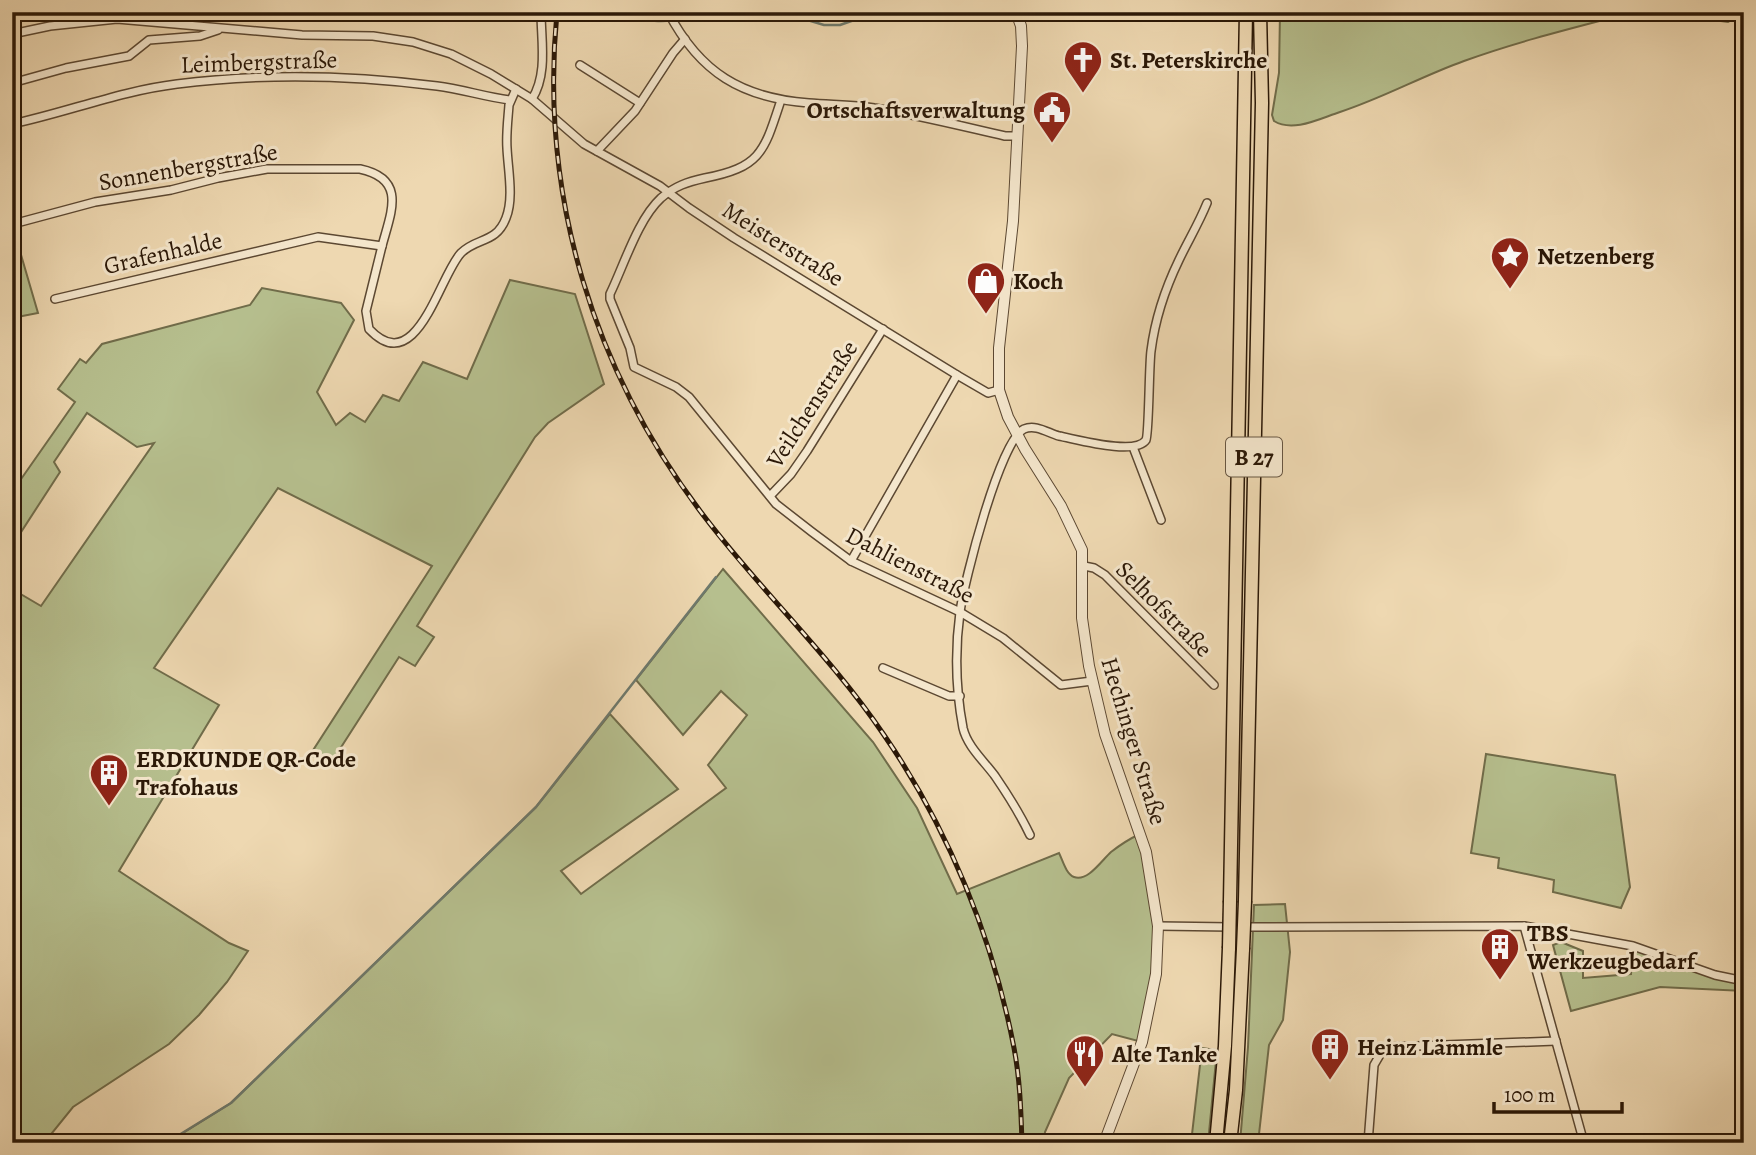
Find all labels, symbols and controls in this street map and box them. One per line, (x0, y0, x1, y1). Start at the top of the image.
church icon: St. Peterskirche (1062, 39, 1104, 94)
street label: Leimbergstraße (180, 43, 338, 81)
place label: St. Peterskirche (1110, 44, 1267, 76)
public building icon: Ortschaftsverwaltung (1031, 89, 1073, 144)
place label: Ortschaftsverwaltung (806, 94, 1026, 126)
street label: Sonnenbergstraße (96, 136, 280, 198)
street label: Meisterstraße (716, 194, 850, 294)
street label: Grafenhalde (101, 224, 225, 282)
place icon: Netzenberg (1489, 235, 1531, 290)
place label: Netzenberg (1537, 240, 1655, 272)
shop icon: Koch (965, 260, 1007, 315)
place label: Koch (1013, 265, 1064, 297)
street label: Veilchenstraße (758, 334, 865, 475)
road number: B 27 (1226, 438, 1282, 477)
street label: Dahlienstraße (840, 519, 980, 611)
street label: Selhofstraße (1109, 554, 1219, 664)
street label: Hechinger Straße (1093, 653, 1175, 829)
place label: ERDKUNDE QR-Code Trafohaus (136, 743, 356, 803)
building icon: ERDKUNDE QR-Code Trafohaus (88, 752, 130, 807)
place label: TBS Werkzeugbedarf (1526, 917, 1699, 977)
building icon: TBS Werkzeugbedarf (1479, 926, 1521, 981)
building icon: Heinz Lämmle (1309, 1026, 1351, 1081)
place label: Heinz Lämmle (1357, 1031, 1503, 1063)
restaurant icon: Alte Tanke (1064, 1033, 1106, 1088)
place label: Alte Tanke (1111, 1038, 1217, 1070)
scale bar (1494, 1071, 1621, 1115)
text: 100 m (1504, 1081, 1555, 1109)

